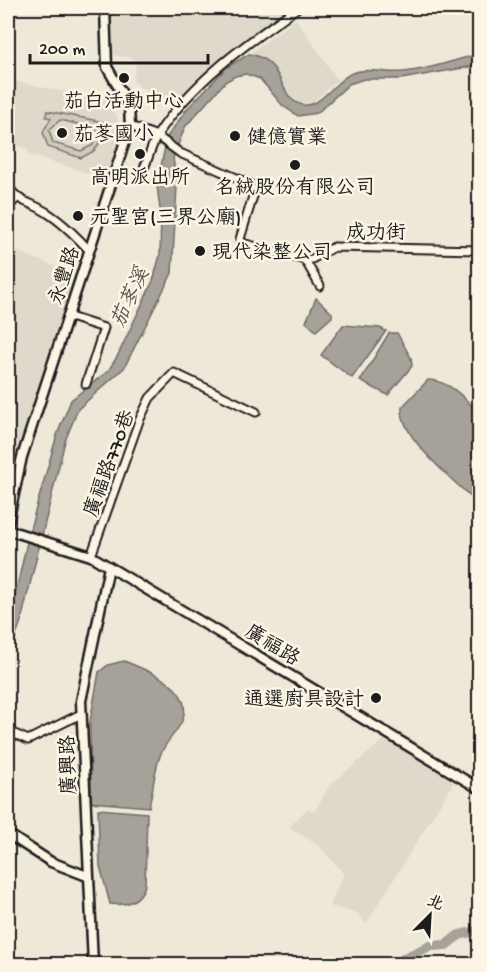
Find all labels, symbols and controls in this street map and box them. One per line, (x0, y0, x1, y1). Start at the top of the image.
scale bar (30, 27, 208, 65)
text: 200 m (39, 40, 86, 61)
marker: 茄白活動中心 (117, 71, 131, 85)
place label: 茄白活動中心 (64, 90, 184, 115)
place label: 茄苳國小 (74, 123, 154, 148)
marker: 茄苳國小 (55, 126, 69, 140)
place label: 健億實業 (247, 126, 327, 151)
marker: 健億實業 (228, 129, 242, 143)
marker: 高明派出所 (133, 147, 147, 161)
marker: 名絨股份有限公司 (288, 158, 302, 172)
place label: 高明派出所 (90, 166, 190, 191)
place label: 名絨股份有限公司 (215, 176, 375, 201)
place label: 元聖宮(三界公廟) (90, 206, 241, 231)
marker: 元聖宮(三界公廟) (71, 209, 85, 223)
street label: 成功街 (346, 221, 406, 246)
place label: 現代染整公司 (212, 241, 332, 266)
street label: 永豐路 (44, 242, 87, 308)
marker: 現代染整公司 (193, 244, 207, 258)
water label: 茄苳溪 (106, 263, 157, 332)
street label: 廣福路770巷 (79, 406, 142, 521)
street label: 廣福路 (240, 620, 305, 673)
place label: 通選廚具設計 (244, 688, 364, 713)
marker: 通選廚具設計 (369, 691, 383, 705)
street label: 廣興路 (56, 733, 83, 795)
north arrow (400, 885, 460, 945)
text: 北 (423, 892, 446, 916)

